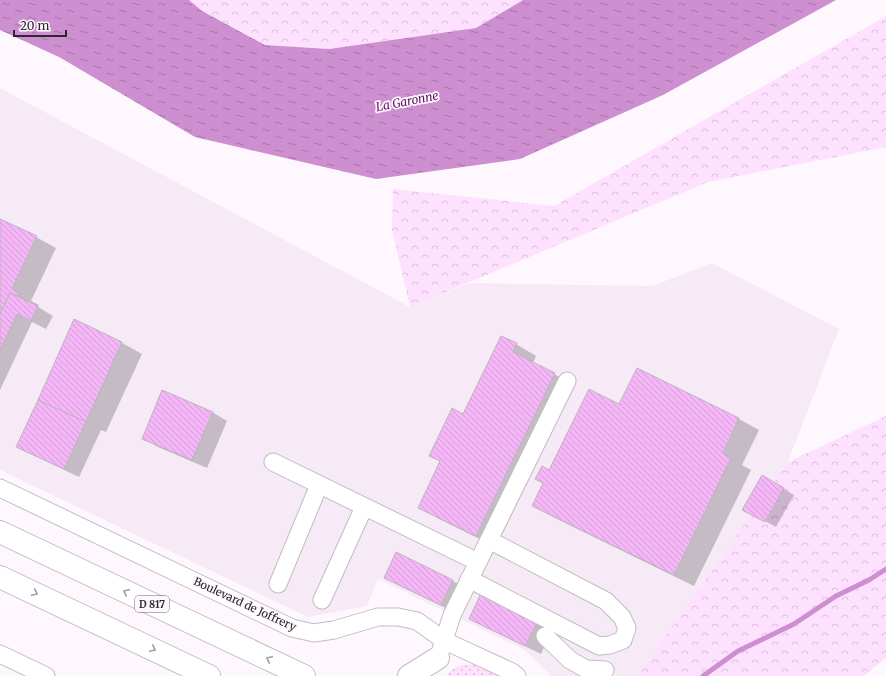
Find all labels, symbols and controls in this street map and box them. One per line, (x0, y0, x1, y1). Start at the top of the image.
scale bar (14, 12, 66, 38)
text: 20 m (20, 18, 49, 33)
water label: La Garonne (374, 88, 440, 114)
street label: Boulevard de Joffrery (191, 574, 299, 634)
one-way arrow (31, 588, 39, 596)
one-way arrow (123, 589, 131, 597)
road number: D 817 (135, 596, 169, 612)
one-way arrow (148, 644, 156, 652)
one-way arrow (266, 656, 273, 664)

